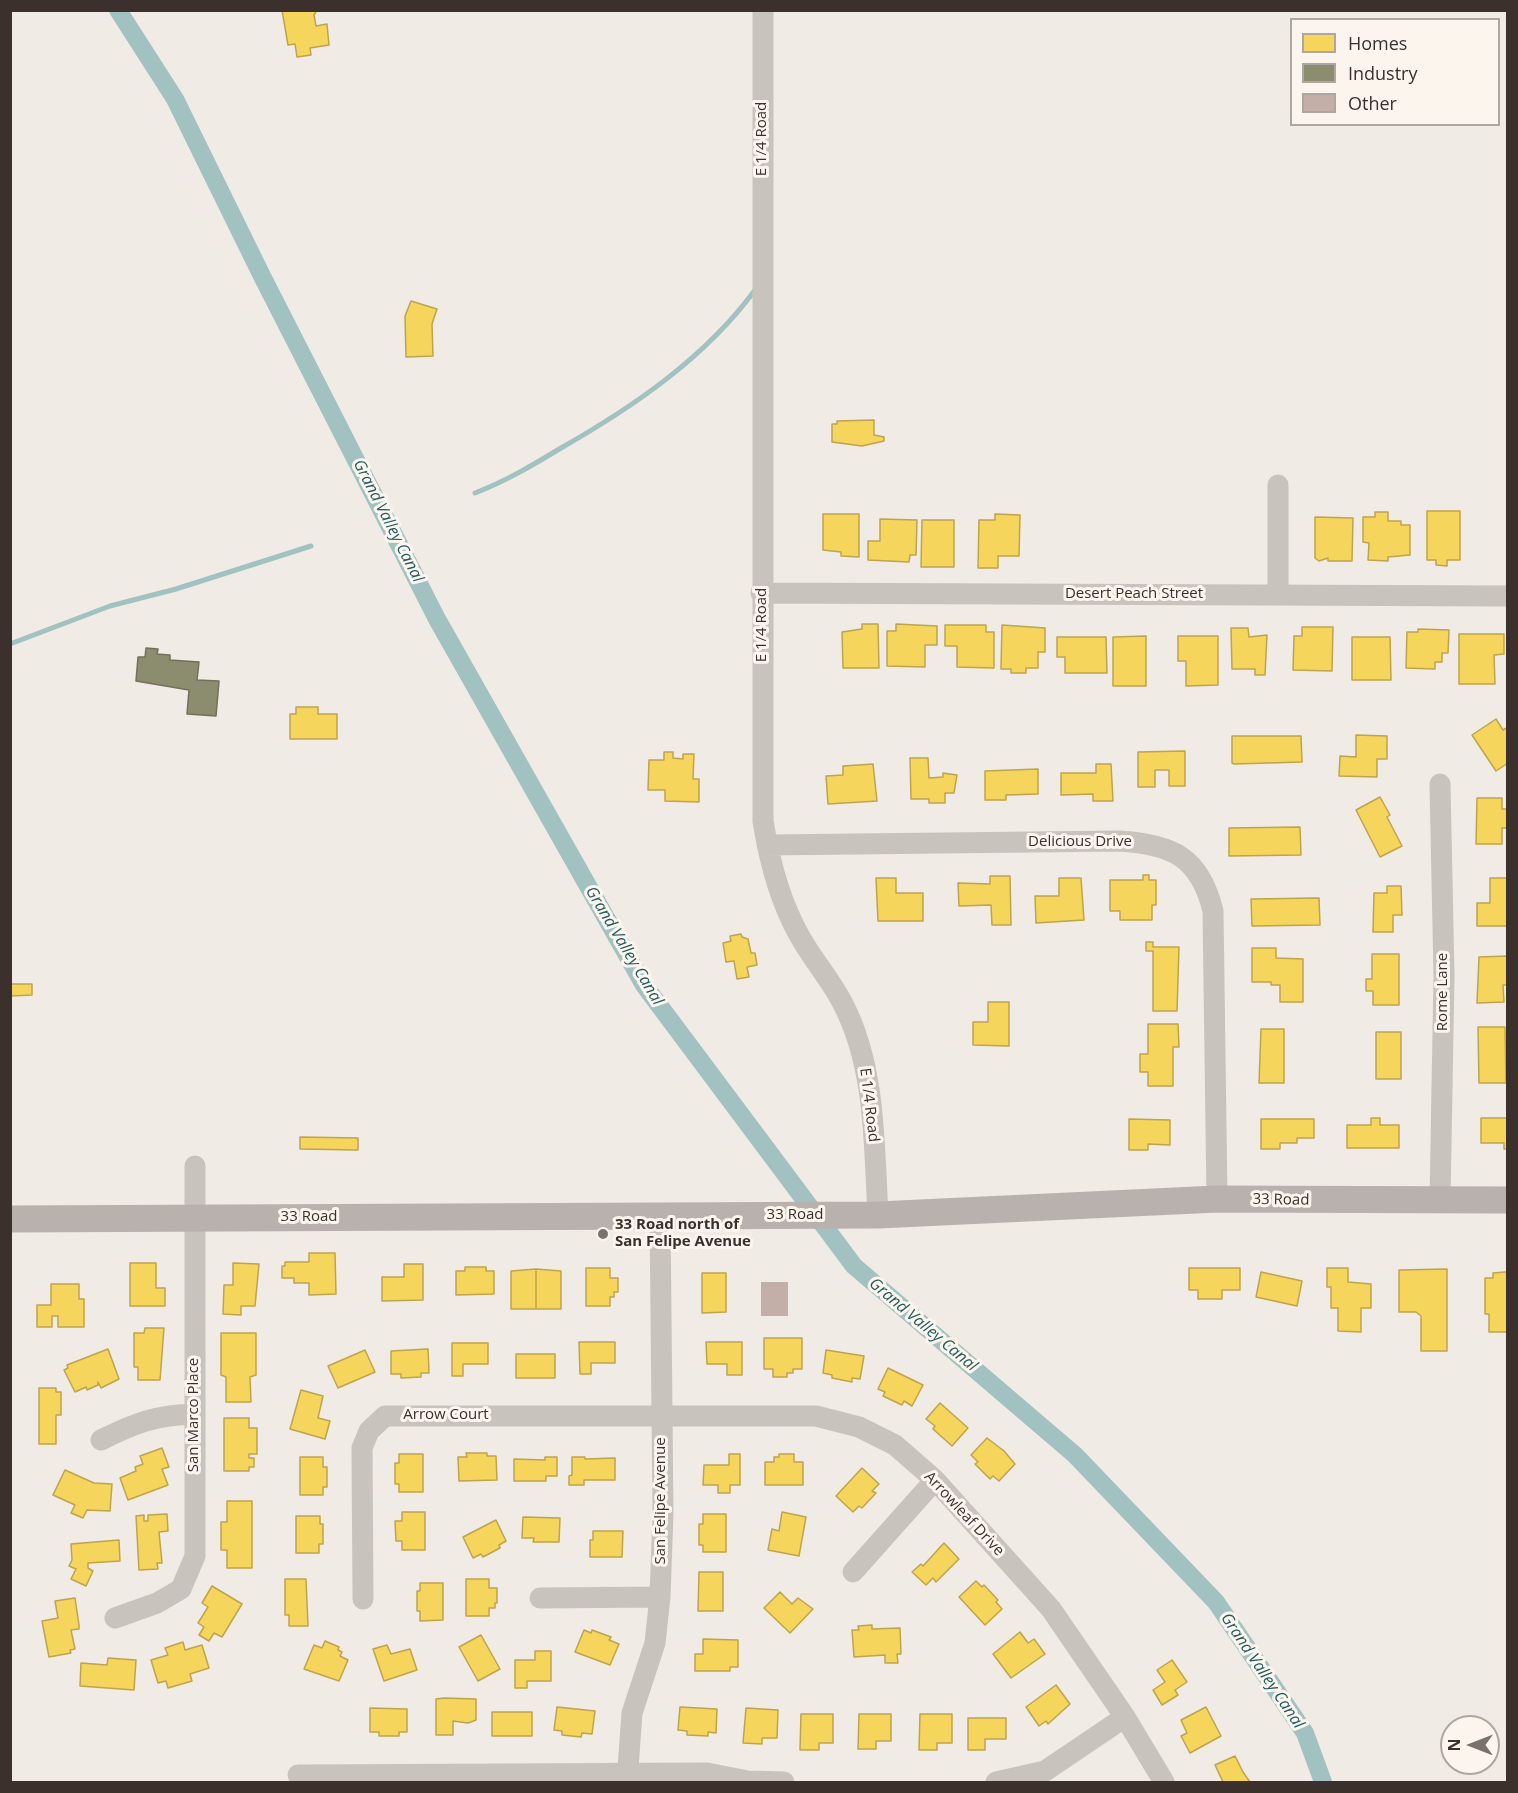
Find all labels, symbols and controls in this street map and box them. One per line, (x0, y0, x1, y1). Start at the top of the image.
legend (1290, 18, 1500, 126)
text: Homes (1348, 31, 1407, 55)
text: Industry (1348, 61, 1418, 85)
text: Other (1348, 91, 1397, 115)
street label: E 1/4 Road (753, 102, 771, 176)
water label: Grand Valley Canal (349, 456, 427, 586)
street label: Desert Peach Street (1065, 585, 1203, 603)
street label: E 1/4 Road (753, 588, 771, 662)
street label: Delicious Drive (1028, 833, 1132, 851)
water label: Grand Valley Canal (581, 883, 667, 1009)
street label: Rome Lane (1434, 953, 1452, 1031)
street label: E 1/4 Road (856, 1067, 882, 1143)
street label: 33 Road (1252, 1191, 1310, 1209)
street label: 33 Road (767, 1206, 823, 1224)
street label: 33 Road (281, 1208, 337, 1226)
place label: 33 Road north of San Felipe Avenue (615, 1216, 751, 1251)
marker: 33 Road north of San Felipe Avenue (596, 1227, 610, 1241)
water label: Grand Valley Canal (865, 1274, 981, 1376)
street label: San Marco Place (185, 1358, 203, 1472)
street label: Arrow Court (403, 1406, 489, 1424)
street label: San Felipe Avenue (652, 1437, 670, 1565)
street label: Arrowleaf Drive (920, 1468, 1008, 1560)
water label: Grand Valley Canal (1216, 1610, 1308, 1732)
north arrow (1440, 1715, 1500, 1775)
text: N (1443, 1739, 1465, 1752)

